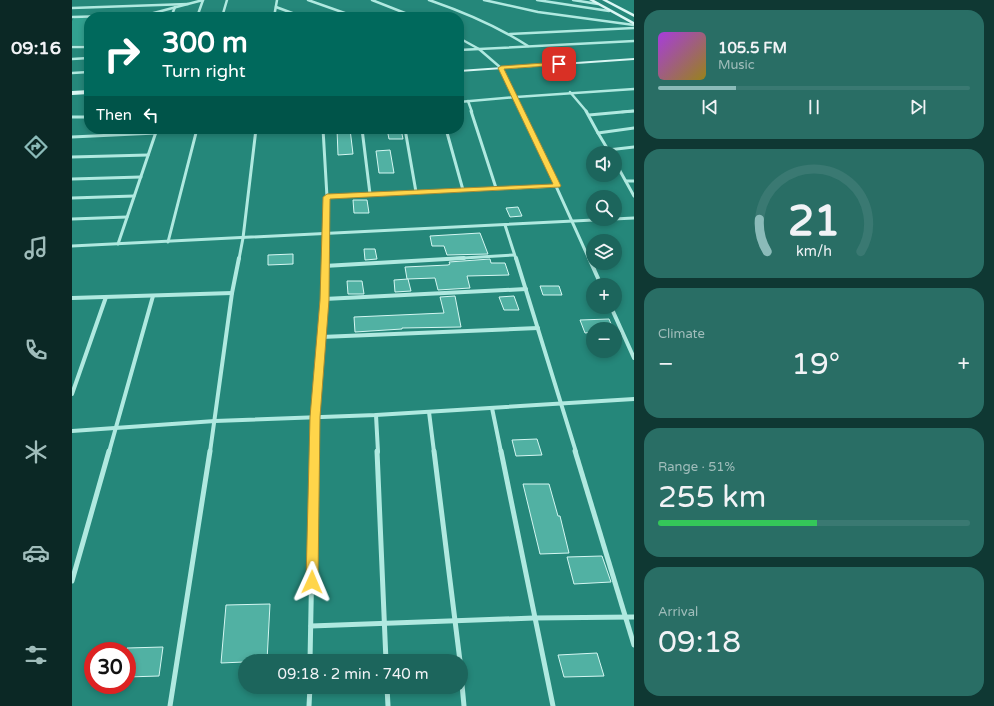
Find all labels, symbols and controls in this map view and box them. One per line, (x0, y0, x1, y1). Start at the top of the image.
text: 300 m (162, 26, 248, 60)
icon: right (96, 28, 148, 80)
text: 09:16 (11, 37, 61, 59)
text: 105.5 FM (718, 39, 787, 57)
pin (542, 47, 576, 81)
icon: arrive (548, 53, 570, 75)
text: Music (718, 57, 755, 73)
text: Turn right (162, 60, 246, 82)
icon: previous (699, 96, 721, 118)
icon: pause (803, 96, 825, 118)
icon: next (907, 96, 929, 118)
icon: left (140, 104, 162, 126)
text: Then (96, 106, 132, 124)
icon: directions (22, 133, 50, 161)
map controls (586, 146, 622, 358)
button: sound (586, 146, 622, 182)
button: search (586, 190, 622, 226)
text: 21 (788, 197, 840, 247)
icon: music (22, 234, 50, 262)
button: layers (586, 234, 622, 270)
text: km/h (796, 242, 832, 259)
button: + (586, 278, 622, 314)
button: − (586, 322, 622, 358)
text: Climate (658, 326, 705, 342)
icon: phone (22, 336, 50, 364)
text: 19° (791, 346, 840, 383)
text: − (658, 351, 674, 377)
text: + (958, 351, 970, 377)
icon: climate (22, 438, 50, 466)
text: Range · 51% (658, 459, 735, 475)
text: 255 km (658, 479, 766, 516)
icon: car (22, 539, 50, 567)
position arrow (291, 561, 333, 603)
text: Arrival (658, 604, 698, 620)
text: 09:18 (658, 624, 741, 661)
icon: filters (22, 641, 50, 669)
speed limit sign: 30 (84, 642, 136, 694)
text: 09:18 · 2 min · 740 m (278, 665, 428, 683)

